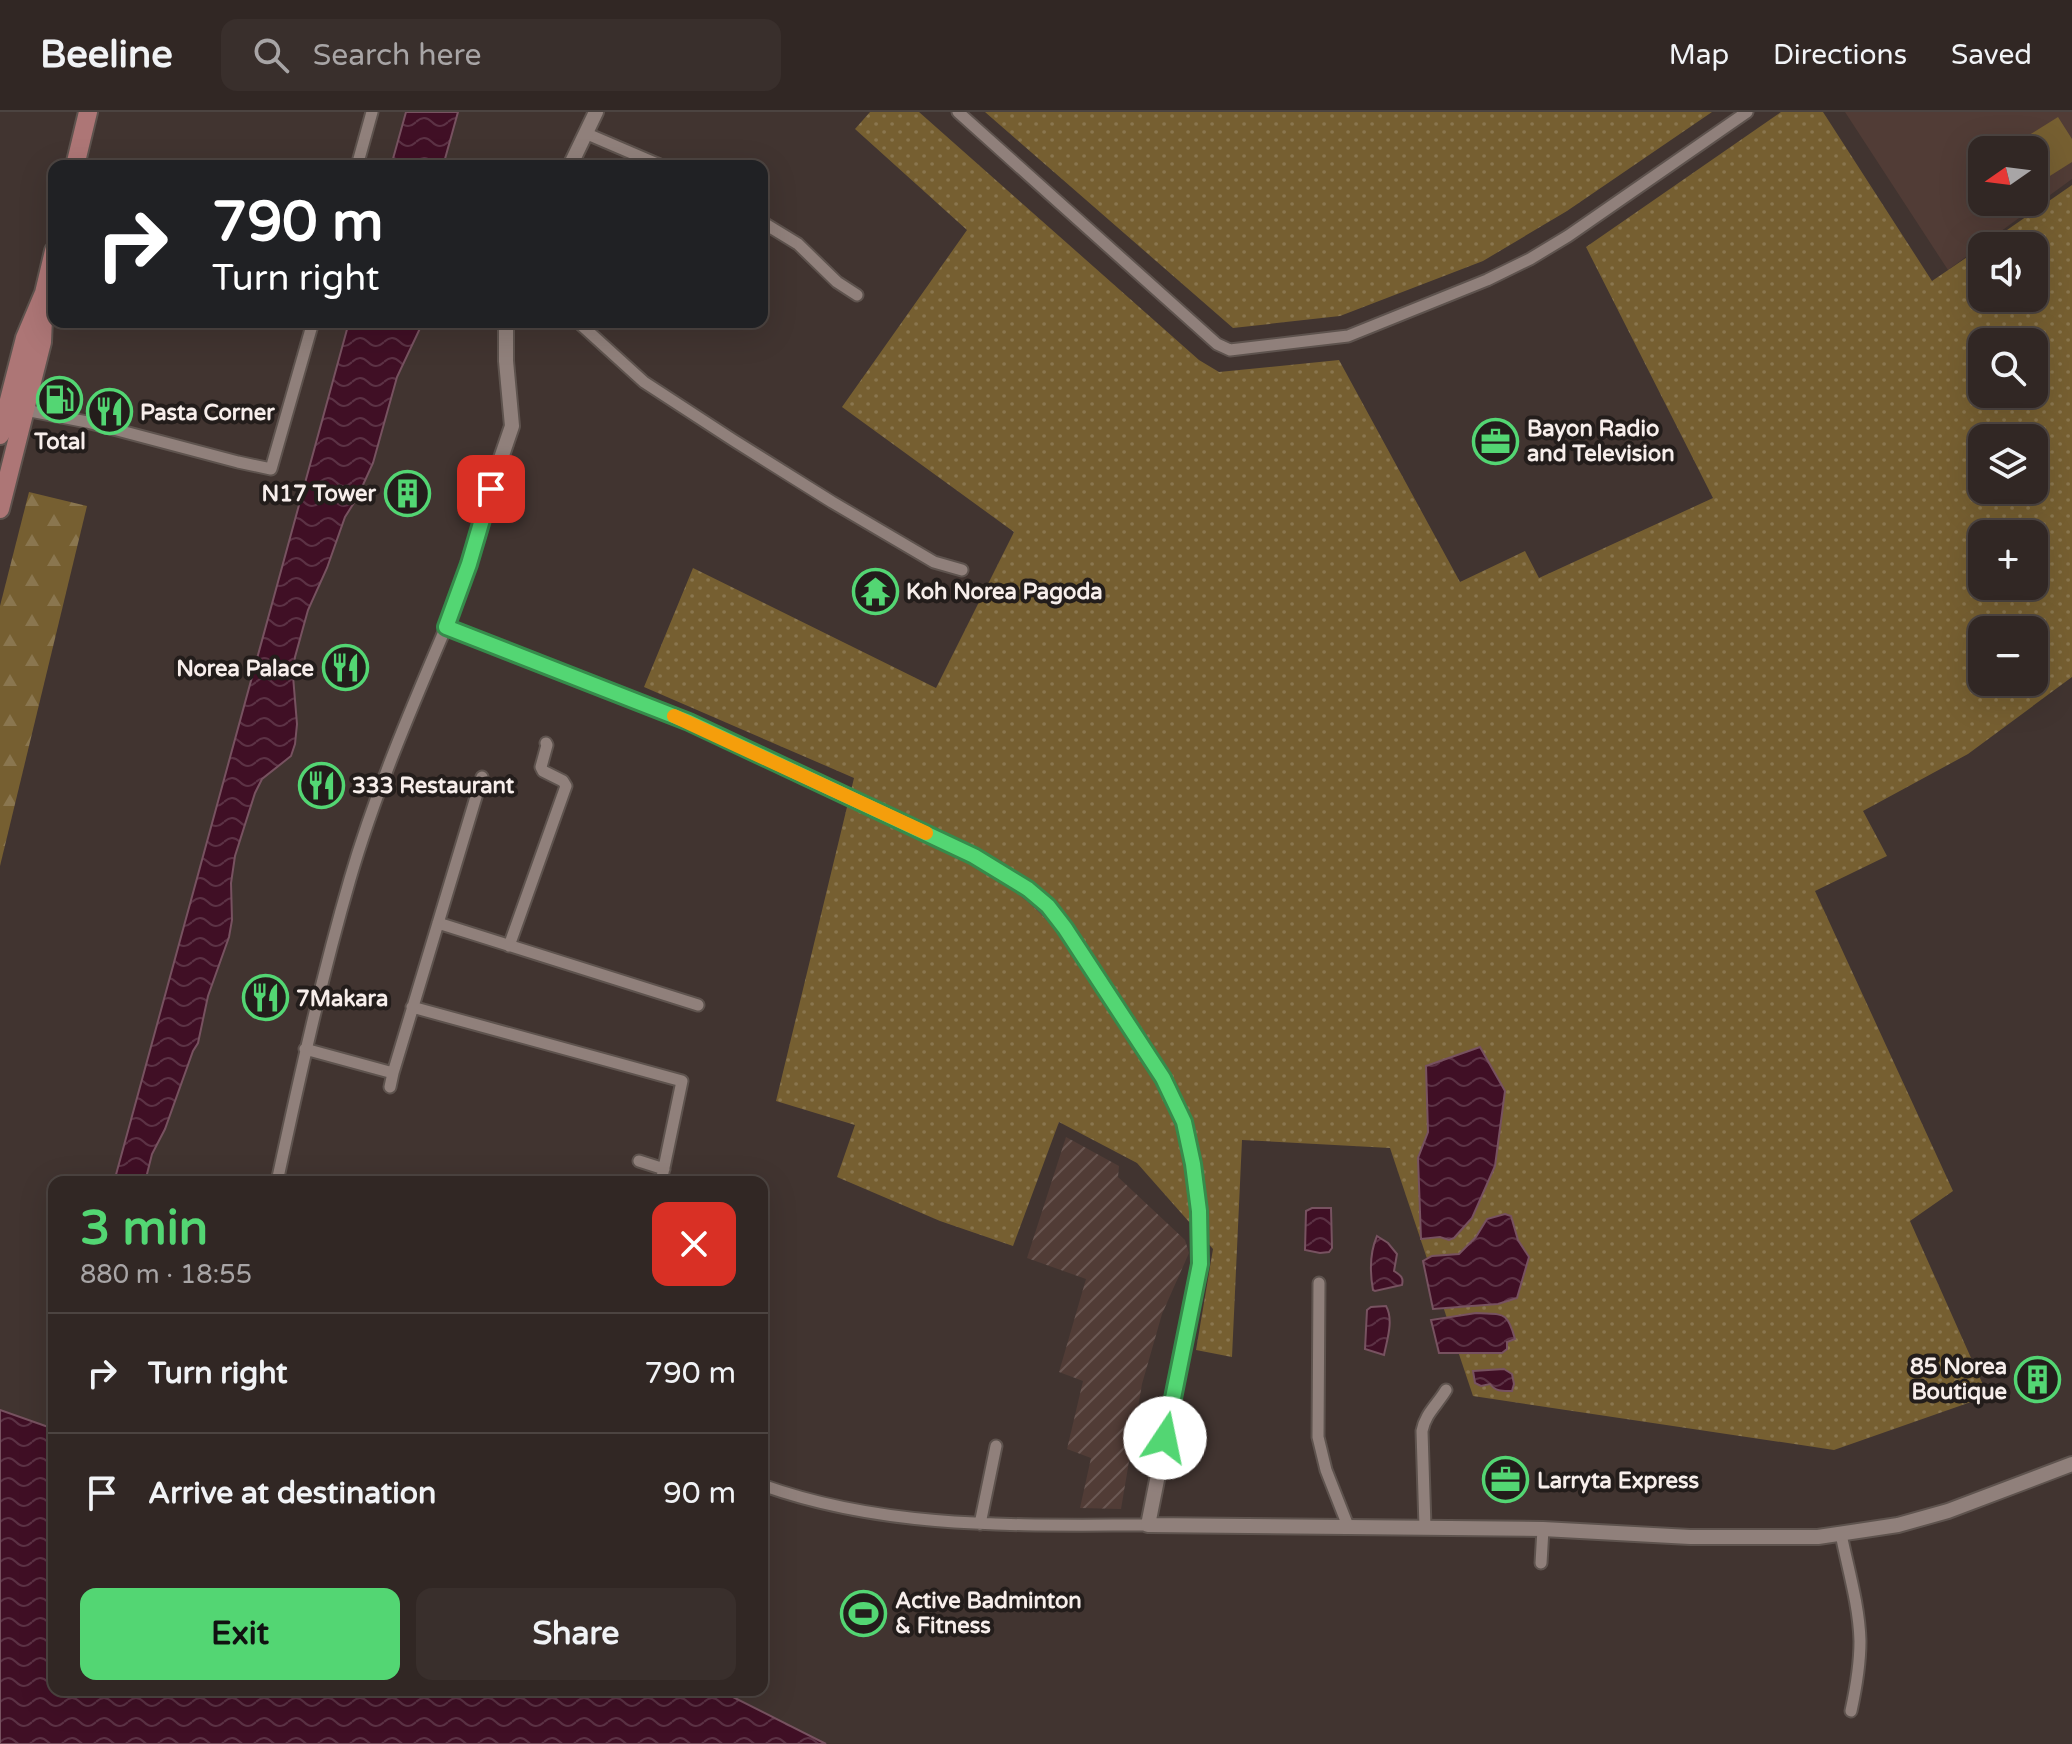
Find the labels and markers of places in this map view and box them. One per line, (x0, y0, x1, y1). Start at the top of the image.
fuel station icon: Total (36, 376, 84, 424)
restaurant icon: Pasta Corner (85, 388, 133, 436)
place label: Pasta Corner (140, 400, 275, 426)
place label: Bayon Radio and Television (1527, 416, 1675, 467)
office icon: Bayon Radio and Television (1472, 417, 1520, 465)
place label: Total (33, 429, 86, 455)
pin (457, 455, 525, 523)
building icon: N17 Tower (383, 469, 431, 517)
place label: N17 Tower (262, 481, 377, 507)
temple icon: Koh Norea Pagoda (851, 567, 899, 615)
place label: Koh Norea Pagoda (906, 579, 1103, 605)
restaurant icon: Norea Palace (321, 644, 369, 692)
place label: Norea Palace (176, 656, 314, 682)
restaurant icon: 333 Restaurant (297, 761, 345, 809)
place label: 333 Restaurant (352, 773, 515, 799)
restaurant icon: 7Makara (241, 974, 289, 1022)
place label: 7Makara (296, 986, 388, 1012)
place label: 85 Norea Boutique (1910, 1354, 2007, 1405)
building icon: 85 Norea Boutique (2014, 1355, 2062, 1403)
office icon: Larryta Express (1482, 1456, 1530, 1504)
place label: Larryta Express (1537, 1468, 1700, 1494)
place label: Active Badminton & Fitness (895, 1588, 1082, 1639)
sports icon: Active Badminton & Fitness (840, 1589, 888, 1637)

